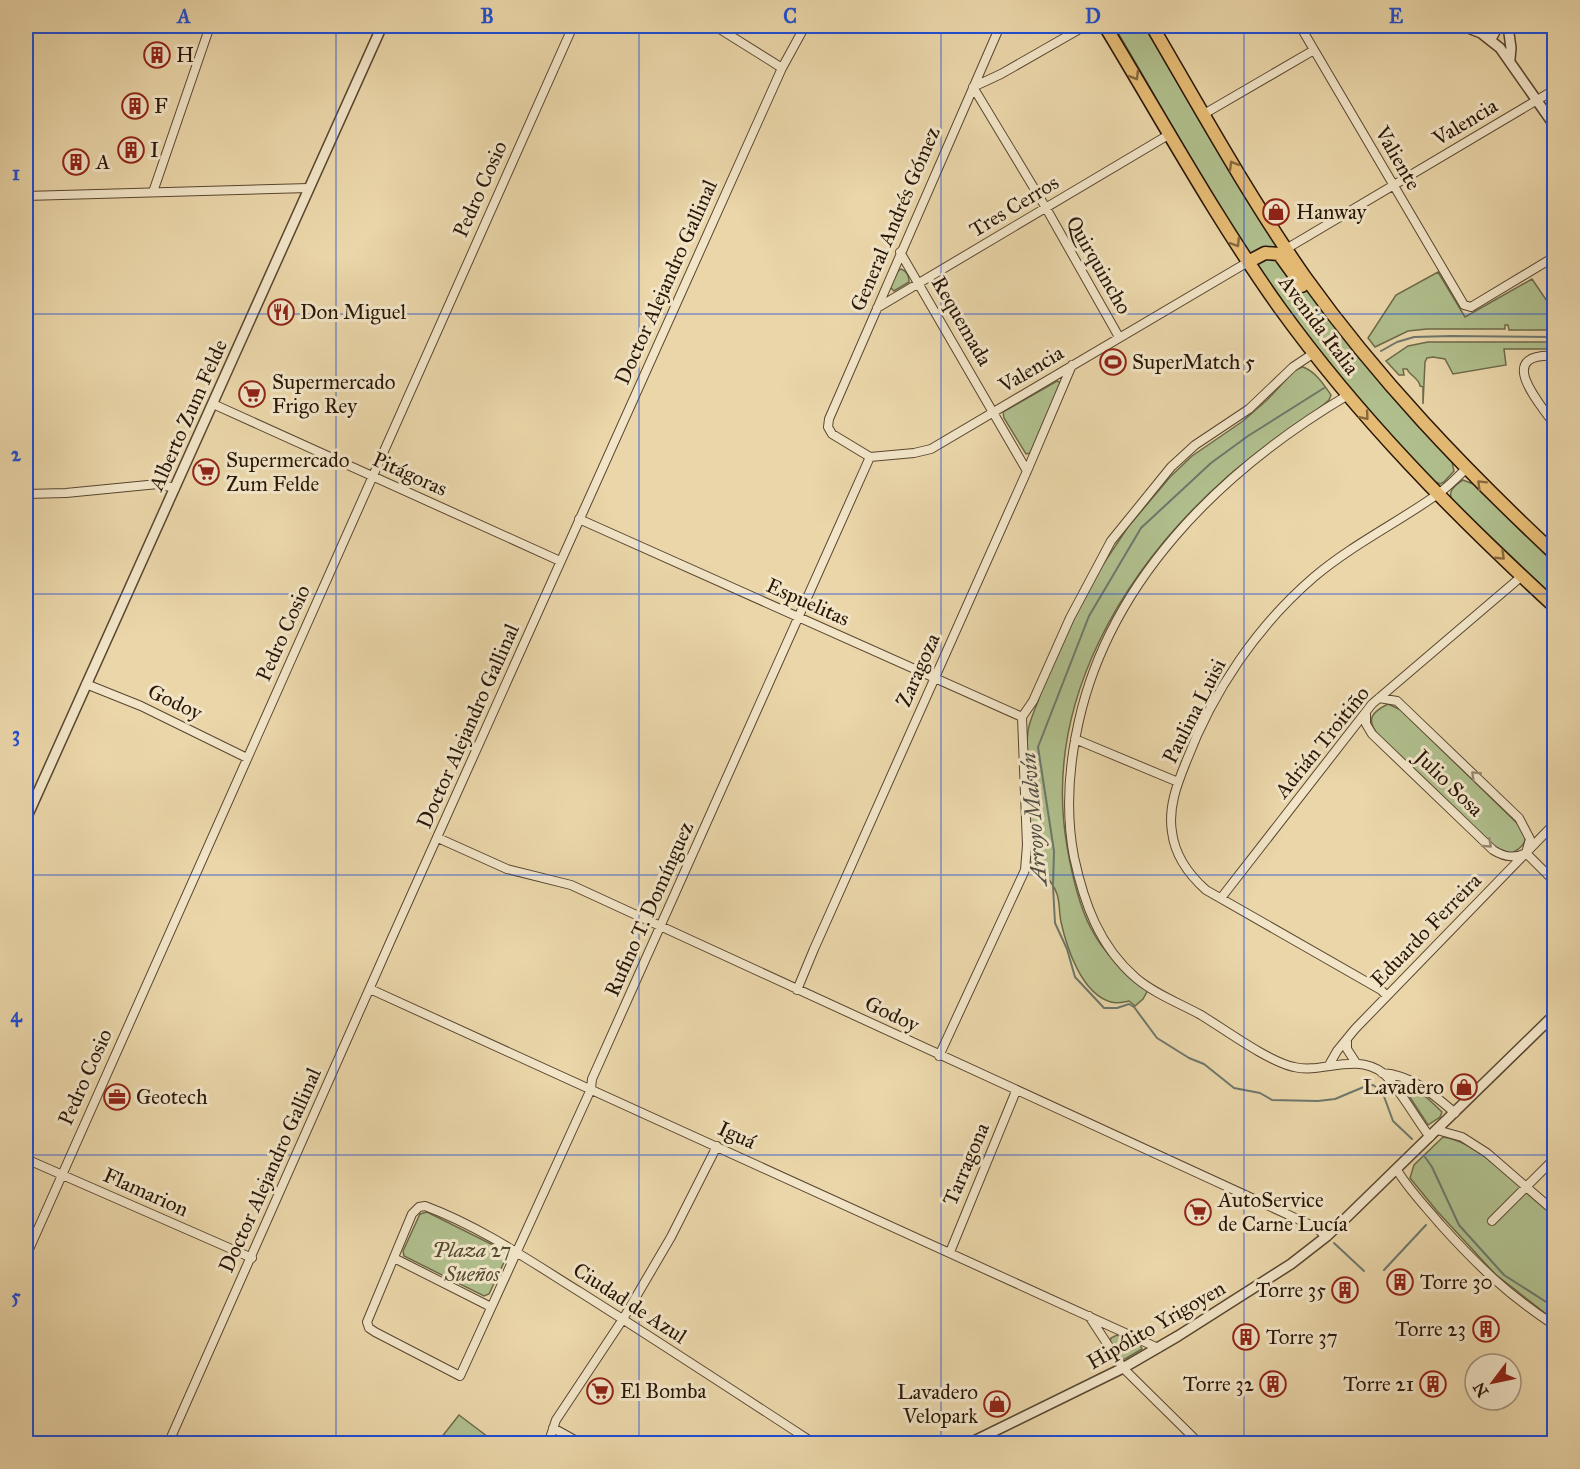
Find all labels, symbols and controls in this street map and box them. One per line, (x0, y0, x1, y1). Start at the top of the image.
text: A (175, 4, 191, 28)
text: B (480, 4, 494, 28)
text: C (783, 4, 797, 28)
text: D (1085, 4, 1101, 28)
text: E (1389, 4, 1404, 28)
building icon: H (142, 40, 172, 70)
place label: H (176, 42, 194, 68)
one-way arrow (1128, 70, 1140, 80)
building icon: F (120, 91, 150, 121)
street label: Valencia (1427, 92, 1502, 152)
place label: F (154, 93, 168, 119)
street label: Valiente (1369, 121, 1427, 195)
street label: General Andrés Gómez (844, 123, 946, 315)
building icon: I (116, 135, 146, 165)
street label: Pedro Cosio (447, 136, 513, 241)
place label: I (150, 137, 159, 163)
building icon: A (61, 147, 91, 177)
place label: A (95, 149, 110, 175)
text: 1 (12, 161, 20, 185)
one-way arrow (1229, 161, 1241, 171)
street label: Tres Cerros (965, 169, 1063, 243)
street label: Doctor Alejandro Gallinal (609, 175, 723, 388)
shop icon: Hanway (1261, 197, 1291, 227)
place label: Hanway (1296, 199, 1367, 225)
street label: Quirquincho (1060, 211, 1138, 319)
one-way arrow (1229, 236, 1240, 247)
street label: Avenida Italia (1273, 269, 1365, 380)
street label: Requemada (926, 271, 998, 371)
restaurant icon: Don Miguel (266, 297, 296, 327)
place label: Don Miguel (300, 299, 407, 325)
street label: Alberto Zum Felde (143, 335, 233, 496)
street label: Valencia (993, 339, 1068, 399)
sports icon: SuperMatch 5 (1098, 347, 1128, 377)
place label: SuperMatch 5 (1132, 349, 1255, 375)
place label: Supermercado Frigo Rey (272, 369, 396, 419)
supermarket icon: Supermercado Frigo Rey (237, 379, 267, 409)
one-way arrow (1358, 409, 1369, 420)
text: 2 (11, 442, 22, 466)
street label: Pitágoras (369, 446, 451, 502)
place label: Supermercado Zum Felde (226, 447, 350, 497)
supermarket icon: Supermercado Zum Felde (191, 457, 221, 487)
one-way arrow (1478, 480, 1488, 491)
one-way arrow (1493, 548, 1504, 559)
street label: Espuelitas (762, 572, 854, 632)
street label: Pedro Cosio (250, 580, 316, 685)
street label: Doctor Alejandro Gallinal (411, 619, 525, 832)
street label: Zaragoza (890, 629, 946, 711)
street label: Paulina Luisi (1157, 654, 1232, 768)
street label: Godoy (144, 678, 207, 726)
street label: Adrián Troitiño (1268, 681, 1375, 804)
text: 3 (12, 722, 20, 747)
street label: Julio Sosa (1408, 743, 1489, 822)
water label: Arroyo Malvín (1014, 751, 1053, 889)
one-way arrow (1471, 772, 1482, 783)
street label: Rufino T. Domínguez (599, 817, 699, 1001)
one-way arrow (1481, 837, 1492, 848)
street label: Eduardo Ferreira (1365, 868, 1487, 992)
street label: Godoy (861, 990, 924, 1038)
text: 4 (10, 1003, 22, 1028)
street label: Pedro Cosio (52, 1024, 118, 1129)
street label: Doctor Alejandro Gallinal (213, 1063, 327, 1276)
shop icon: Lavadero (1449, 1072, 1479, 1102)
place label: Lavadero (1363, 1074, 1444, 1100)
office icon: Geotech (102, 1082, 132, 1112)
place label: Geotech (136, 1084, 208, 1110)
street label: Iguá (714, 1115, 760, 1155)
street label: Tarragona (937, 1119, 995, 1209)
street label: Flamarion (99, 1162, 193, 1222)
place label: AutoService de Carne Lucía (1217, 1187, 1348, 1237)
supermarket icon: AutoService de Carne Lucía (1183, 1197, 1213, 1227)
park label: Plaza 27 Sueños (432, 1237, 512, 1287)
street label: Ciudad de Azul (568, 1257, 692, 1350)
building icon: Torre 30 (1385, 1267, 1415, 1297)
place label: Torre 30 (1420, 1269, 1493, 1295)
street label: Hipólito Yrigoyen (1082, 1275, 1230, 1375)
building icon: Torre 35 (1330, 1275, 1360, 1305)
place label: Torre 35 (1256, 1277, 1326, 1303)
text: 5 (11, 1284, 21, 1308)
building icon: Torre 23 (1471, 1314, 1501, 1344)
place label: Torre 23 (1395, 1316, 1466, 1342)
building icon: Torre 37 (1231, 1322, 1261, 1352)
place label: Torre 37 (1266, 1324, 1338, 1350)
north arrow (1463, 1352, 1523, 1412)
building icon: Torre 32 (1258, 1369, 1288, 1399)
building icon: Torre 21 (1418, 1369, 1448, 1399)
place label: Torre 32 (1183, 1371, 1255, 1397)
place label: Torre 21 (1343, 1371, 1414, 1397)
supermarket icon: El Bomba (585, 1376, 615, 1406)
place label: El Bomba (620, 1378, 707, 1404)
place label: Lavadero Velopark (897, 1379, 978, 1429)
text: N (1469, 1379, 1492, 1400)
shop icon: Lavadero Velopark (982, 1389, 1012, 1419)

